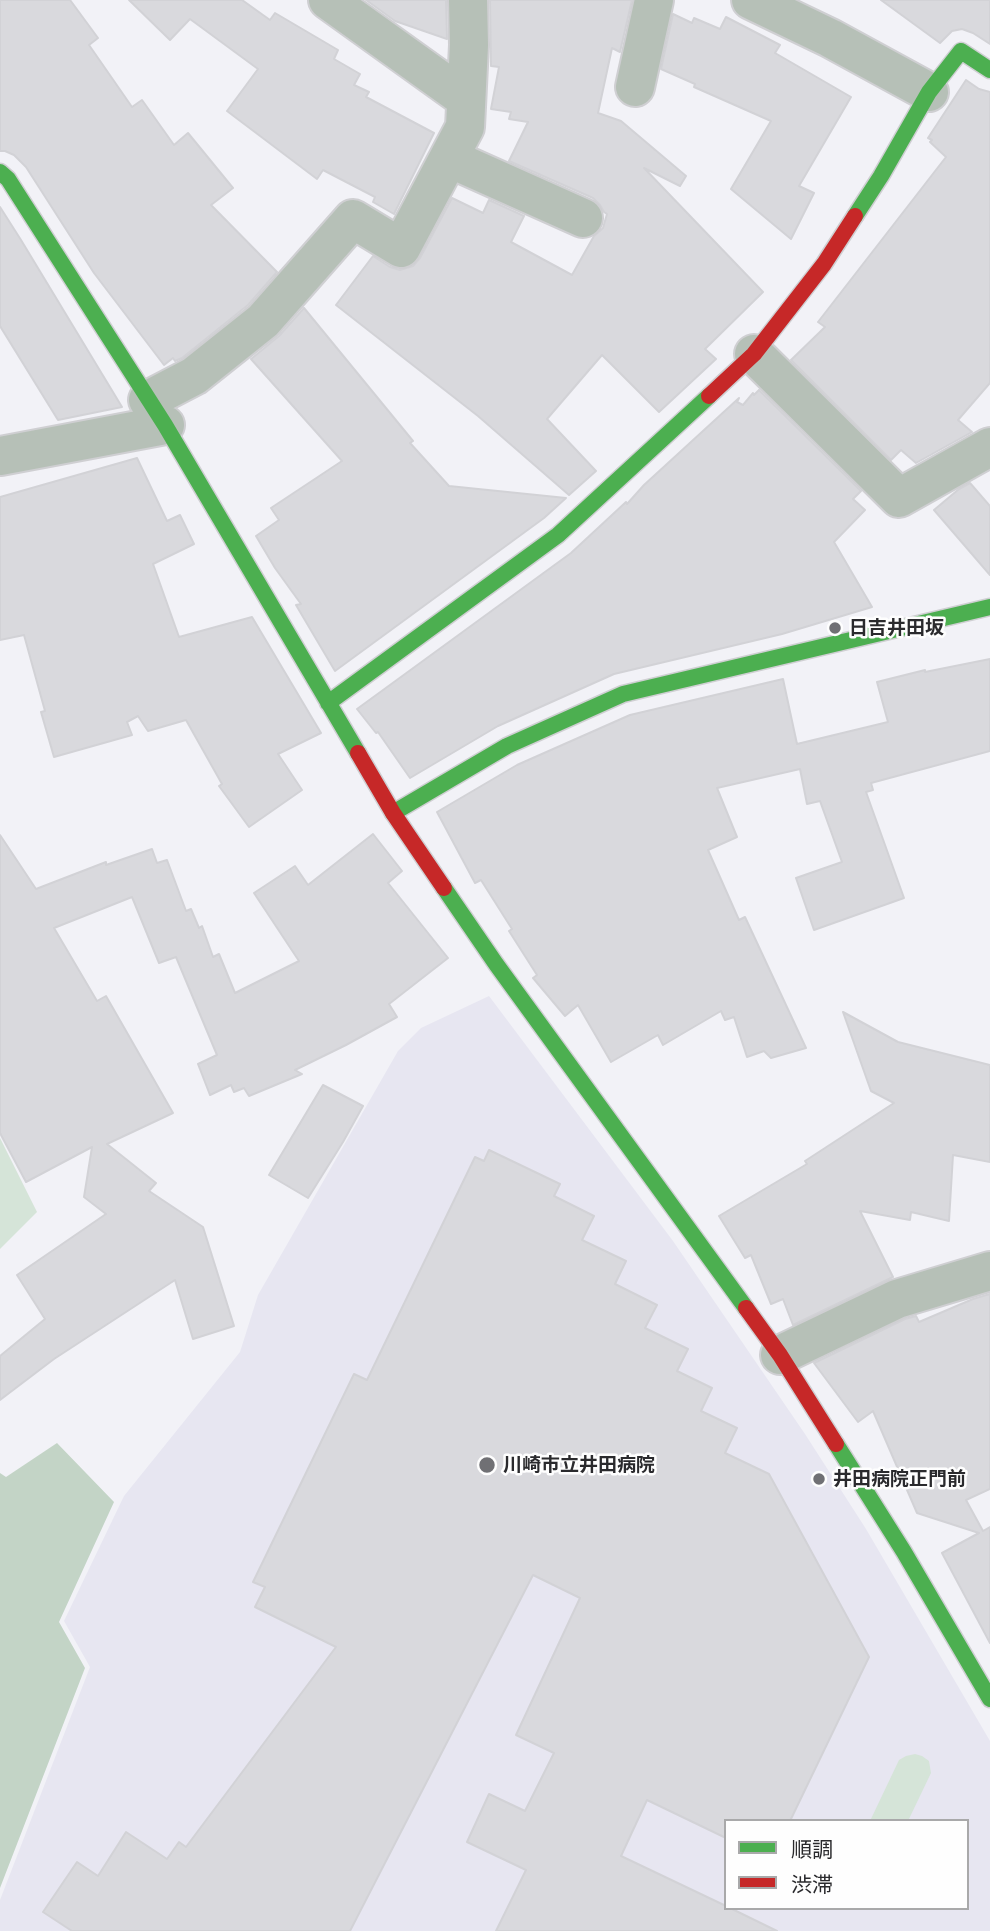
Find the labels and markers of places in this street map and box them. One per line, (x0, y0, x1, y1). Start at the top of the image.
place label: 日吉井田坂 (849, 617, 944, 639)
marker: 日吉井田坂 (827, 620, 843, 636)
place label: 川崎市立井田病院 (503, 1454, 655, 1476)
marker: 川崎市立井田病院 (477, 1455, 497, 1475)
place label: 井田病院正門前 (833, 1468, 966, 1490)
marker: 井田病院正門前 (811, 1471, 827, 1487)

